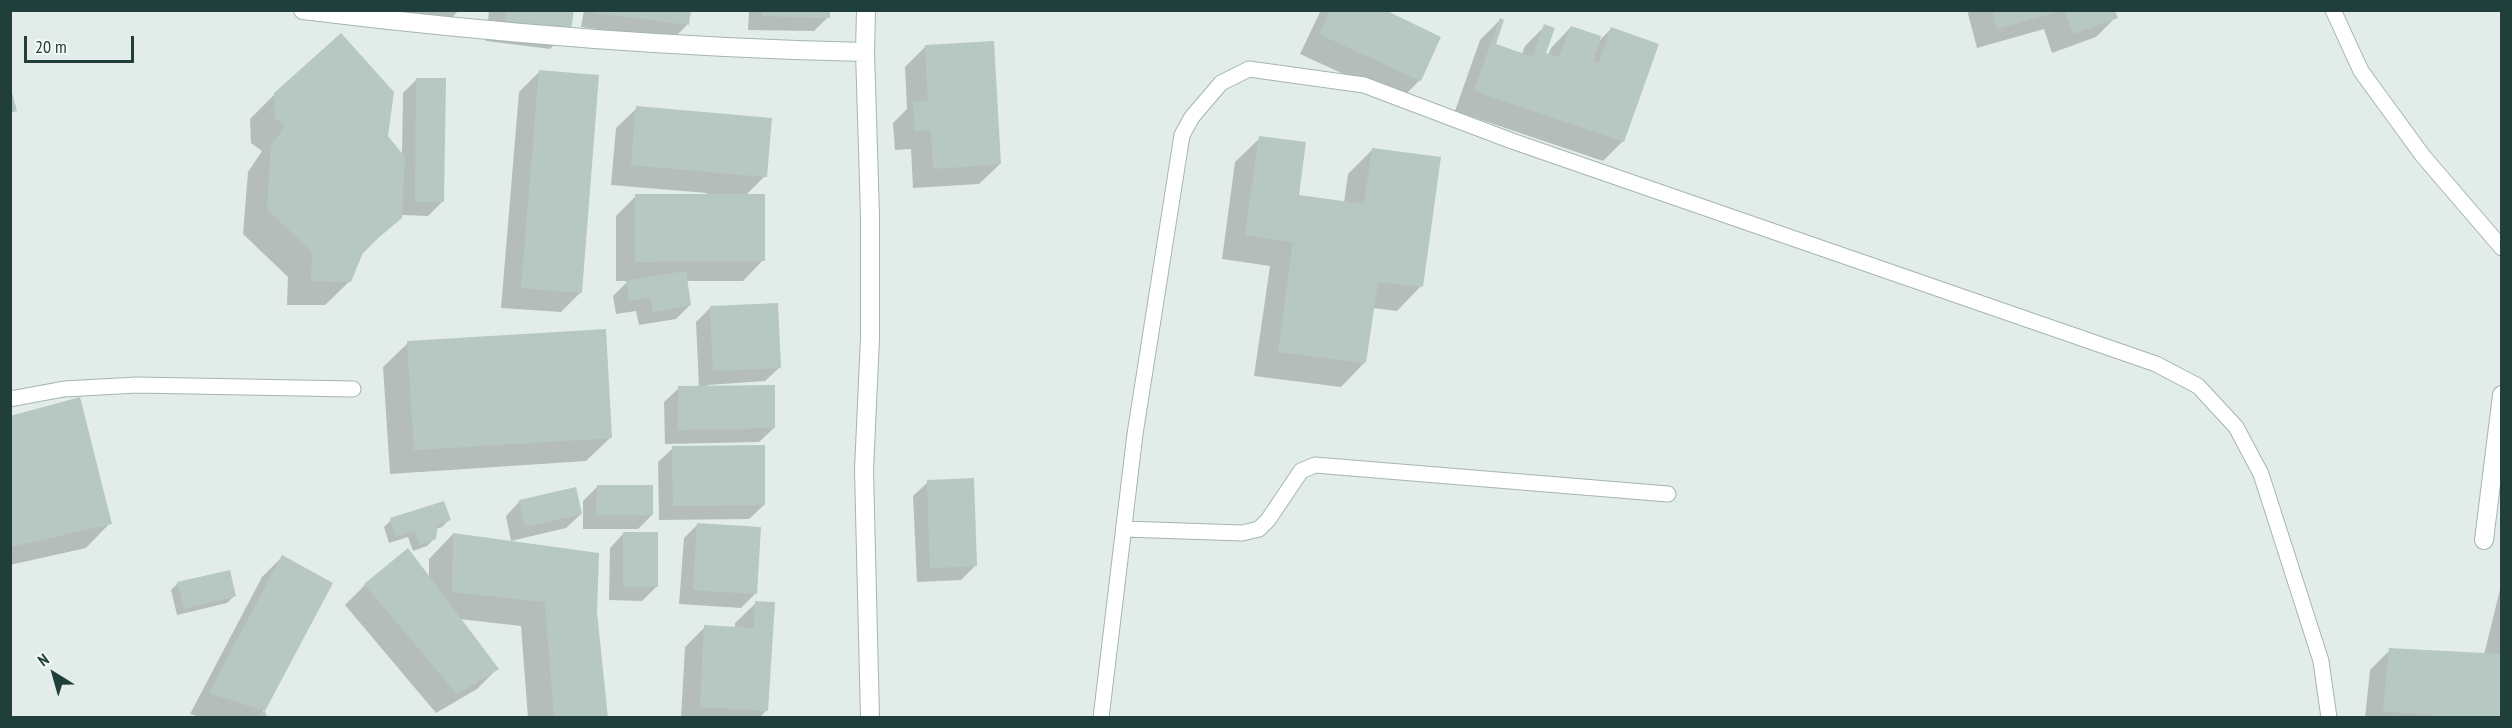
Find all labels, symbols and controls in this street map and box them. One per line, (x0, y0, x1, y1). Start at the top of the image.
scale bar (27, 24, 136, 62)
text: 20 m (35, 35, 67, 58)
north arrow (24, 644, 84, 704)
text: N (34, 649, 53, 670)

